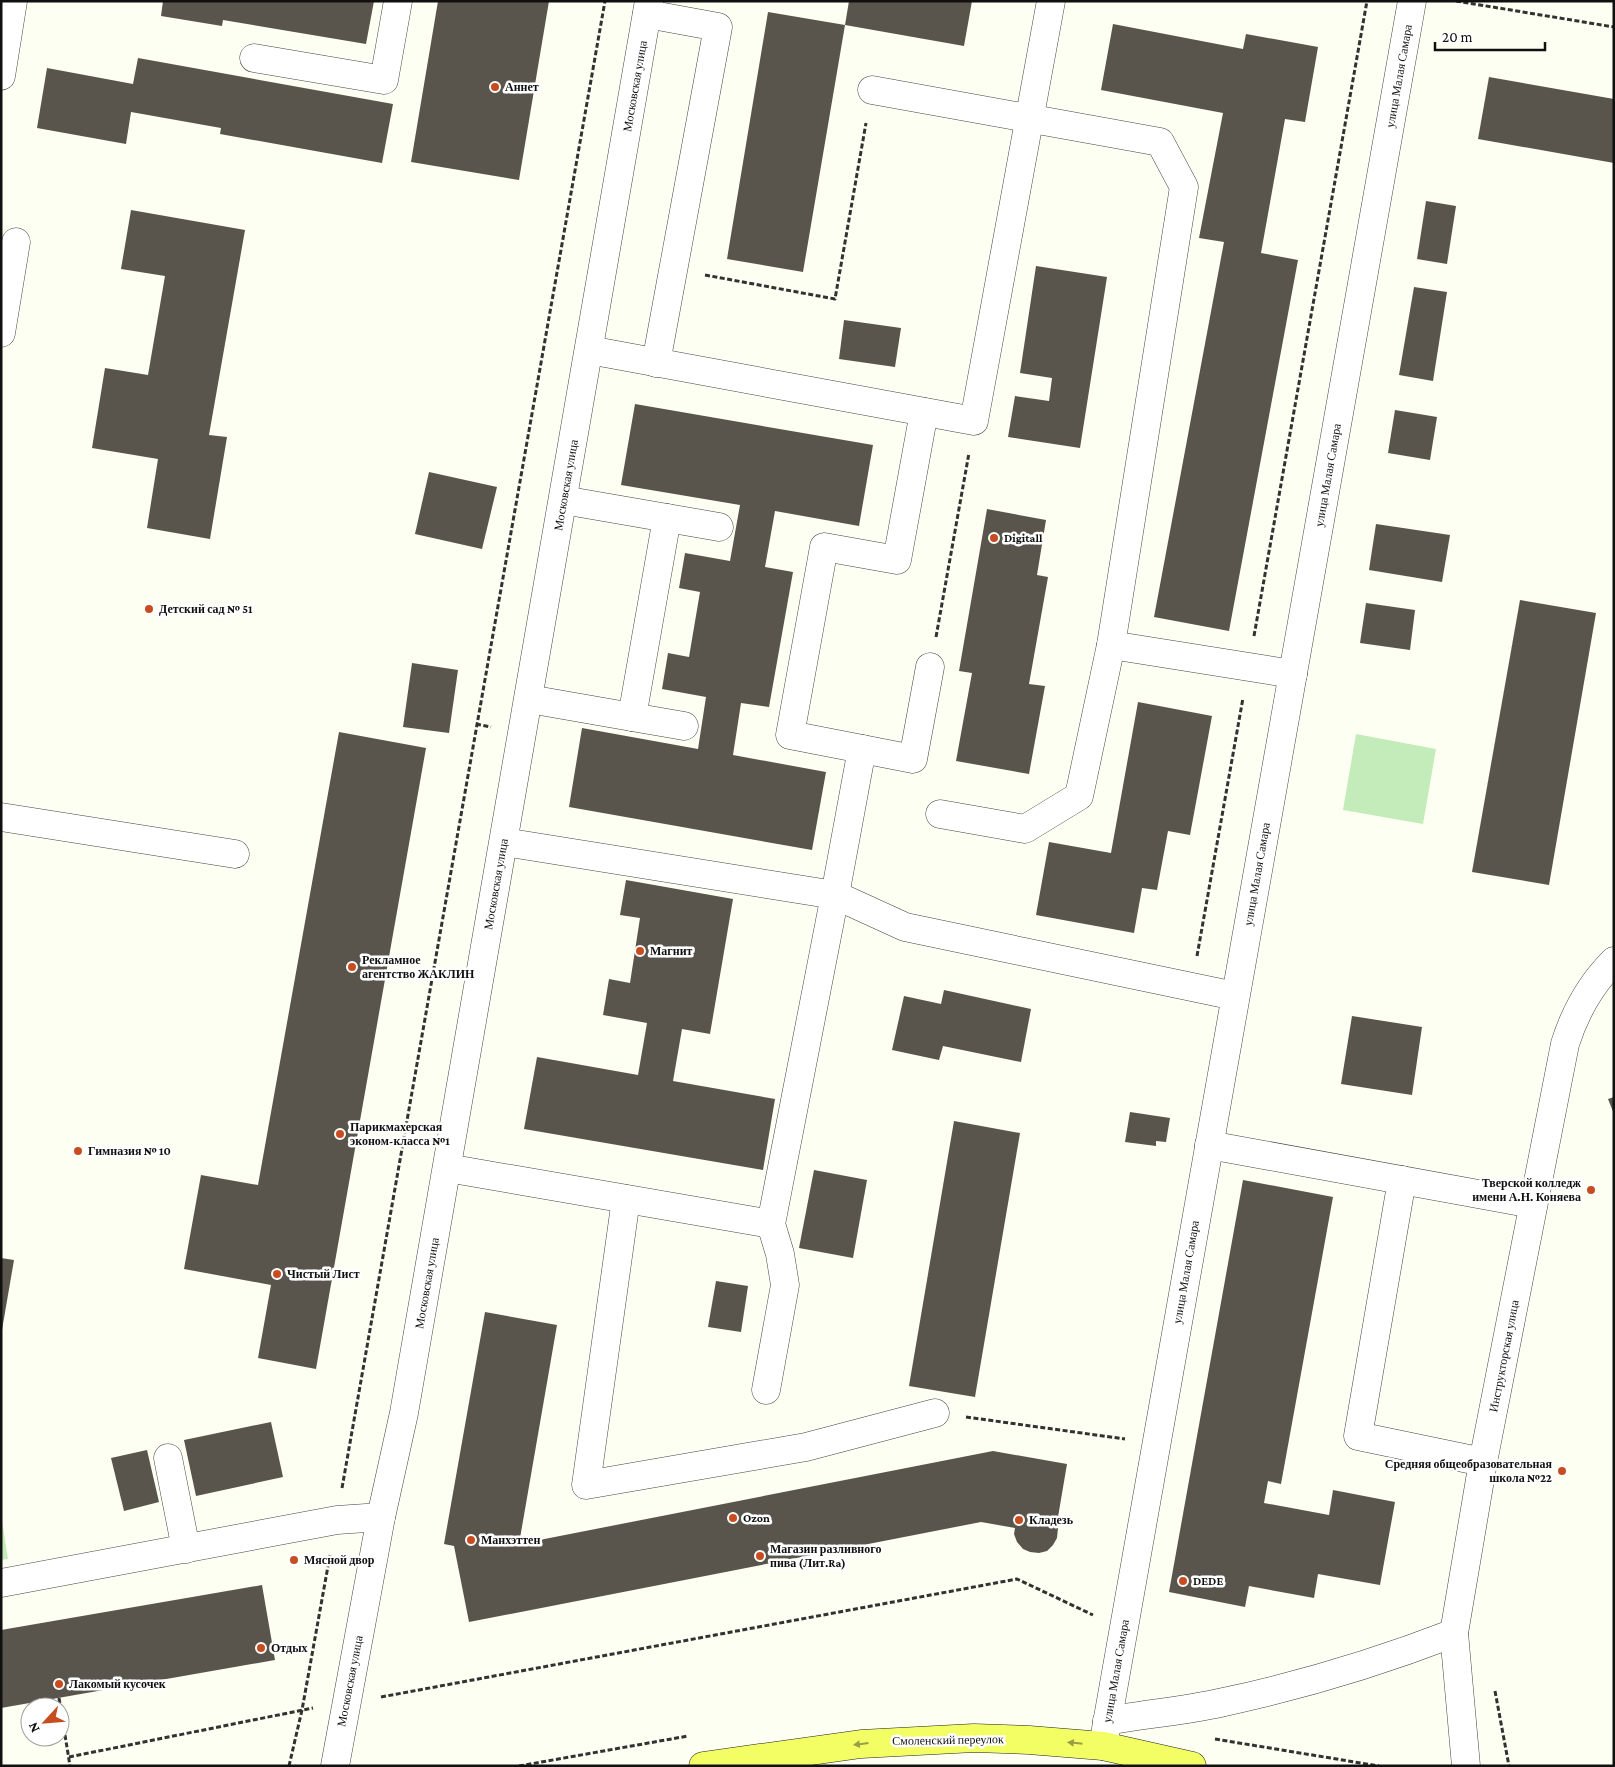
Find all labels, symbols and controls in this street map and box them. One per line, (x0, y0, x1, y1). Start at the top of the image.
scale bar (1435, 20, 1545, 52)
street label: улица Малая Самара (1383, 23, 1415, 129)
text: 20 m (1442, 29, 1473, 45)
street label: Московская улица (620, 39, 650, 133)
place label: Аннет (505, 80, 539, 94)
marker: Аннет (489, 81, 501, 93)
street label: улица Малая Самара (1312, 422, 1344, 528)
street label: Московская улица (551, 438, 581, 532)
place label: Digitall (1004, 531, 1043, 545)
marker: Digitall (988, 532, 1000, 544)
place label: Детский сад № 51 (159, 602, 253, 616)
marker: Детский сад № 51 (143, 603, 155, 615)
street label: улица Малая Самара (1241, 821, 1273, 927)
street label: Московская улица (481, 837, 511, 931)
place label: Магнит (650, 944, 693, 958)
marker: Магнит (634, 945, 646, 957)
place label: Рекламное агентство ЖАКЛИН (362, 953, 475, 981)
marker: Рекламное агентство ЖАКЛИН (346, 961, 358, 973)
place label: Парикмахерская эконом-класса №1 (350, 1120, 450, 1148)
marker: Парикмахерская эконом-класса №1 (334, 1128, 346, 1140)
place label: Гимназия № 10 (88, 1144, 171, 1158)
marker: Гимназия № 10 (72, 1145, 84, 1157)
place label: Тверской колледж имени А.Н. Коняева (1472, 1176, 1581, 1204)
marker: Тверской колледж имени А.Н. Коняева (1585, 1184, 1597, 1196)
street label: улица Малая Самара (1170, 1219, 1202, 1325)
street label: Московская улица (412, 1236, 442, 1330)
place label: Чистый Лист (287, 1267, 360, 1281)
marker: Чистый Лист (271, 1268, 283, 1280)
street label: Инструкторская улица (1486, 1298, 1522, 1413)
place label: Средняя общеобразовательная школа №22 (1385, 1457, 1553, 1485)
marker: Средняя общеобразовательная школа №22 (1556, 1465, 1568, 1477)
place label: Ozon (743, 1511, 770, 1525)
marker: Ozon (727, 1512, 739, 1524)
place label: Кладезь (1029, 1513, 1074, 1527)
marker: Кладезь (1013, 1514, 1025, 1526)
place label: Манхэттен (481, 1533, 540, 1547)
marker: Манхэттен (465, 1534, 477, 1546)
place label: Магазин разливного пива (Лит.Ra) (770, 1542, 881, 1570)
marker: Магазин разливного пива (Лит.Ra) (754, 1550, 766, 1562)
place label: Мясной двор (304, 1553, 375, 1567)
marker: Мясной двор (288, 1554, 300, 1566)
place label: DEDE (1193, 1574, 1223, 1588)
marker: DEDE (1177, 1575, 1189, 1587)
street label: улица Малая Самара (1100, 1618, 1132, 1724)
street label: Московская улица (334, 1634, 366, 1728)
place label: Отдых (271, 1641, 308, 1655)
marker: Отдых (255, 1642, 267, 1654)
place label: Лакомый кусочек (69, 1677, 166, 1691)
marker: Лакомый кусочек (53, 1678, 65, 1690)
north arrow (20, 1697, 70, 1747)
text: N (24, 1719, 43, 1735)
street label: Смоленский переулок (892, 1732, 1004, 1748)
one-way arrow (1067, 1739, 1083, 1747)
one-way arrow (852, 1740, 868, 1748)

